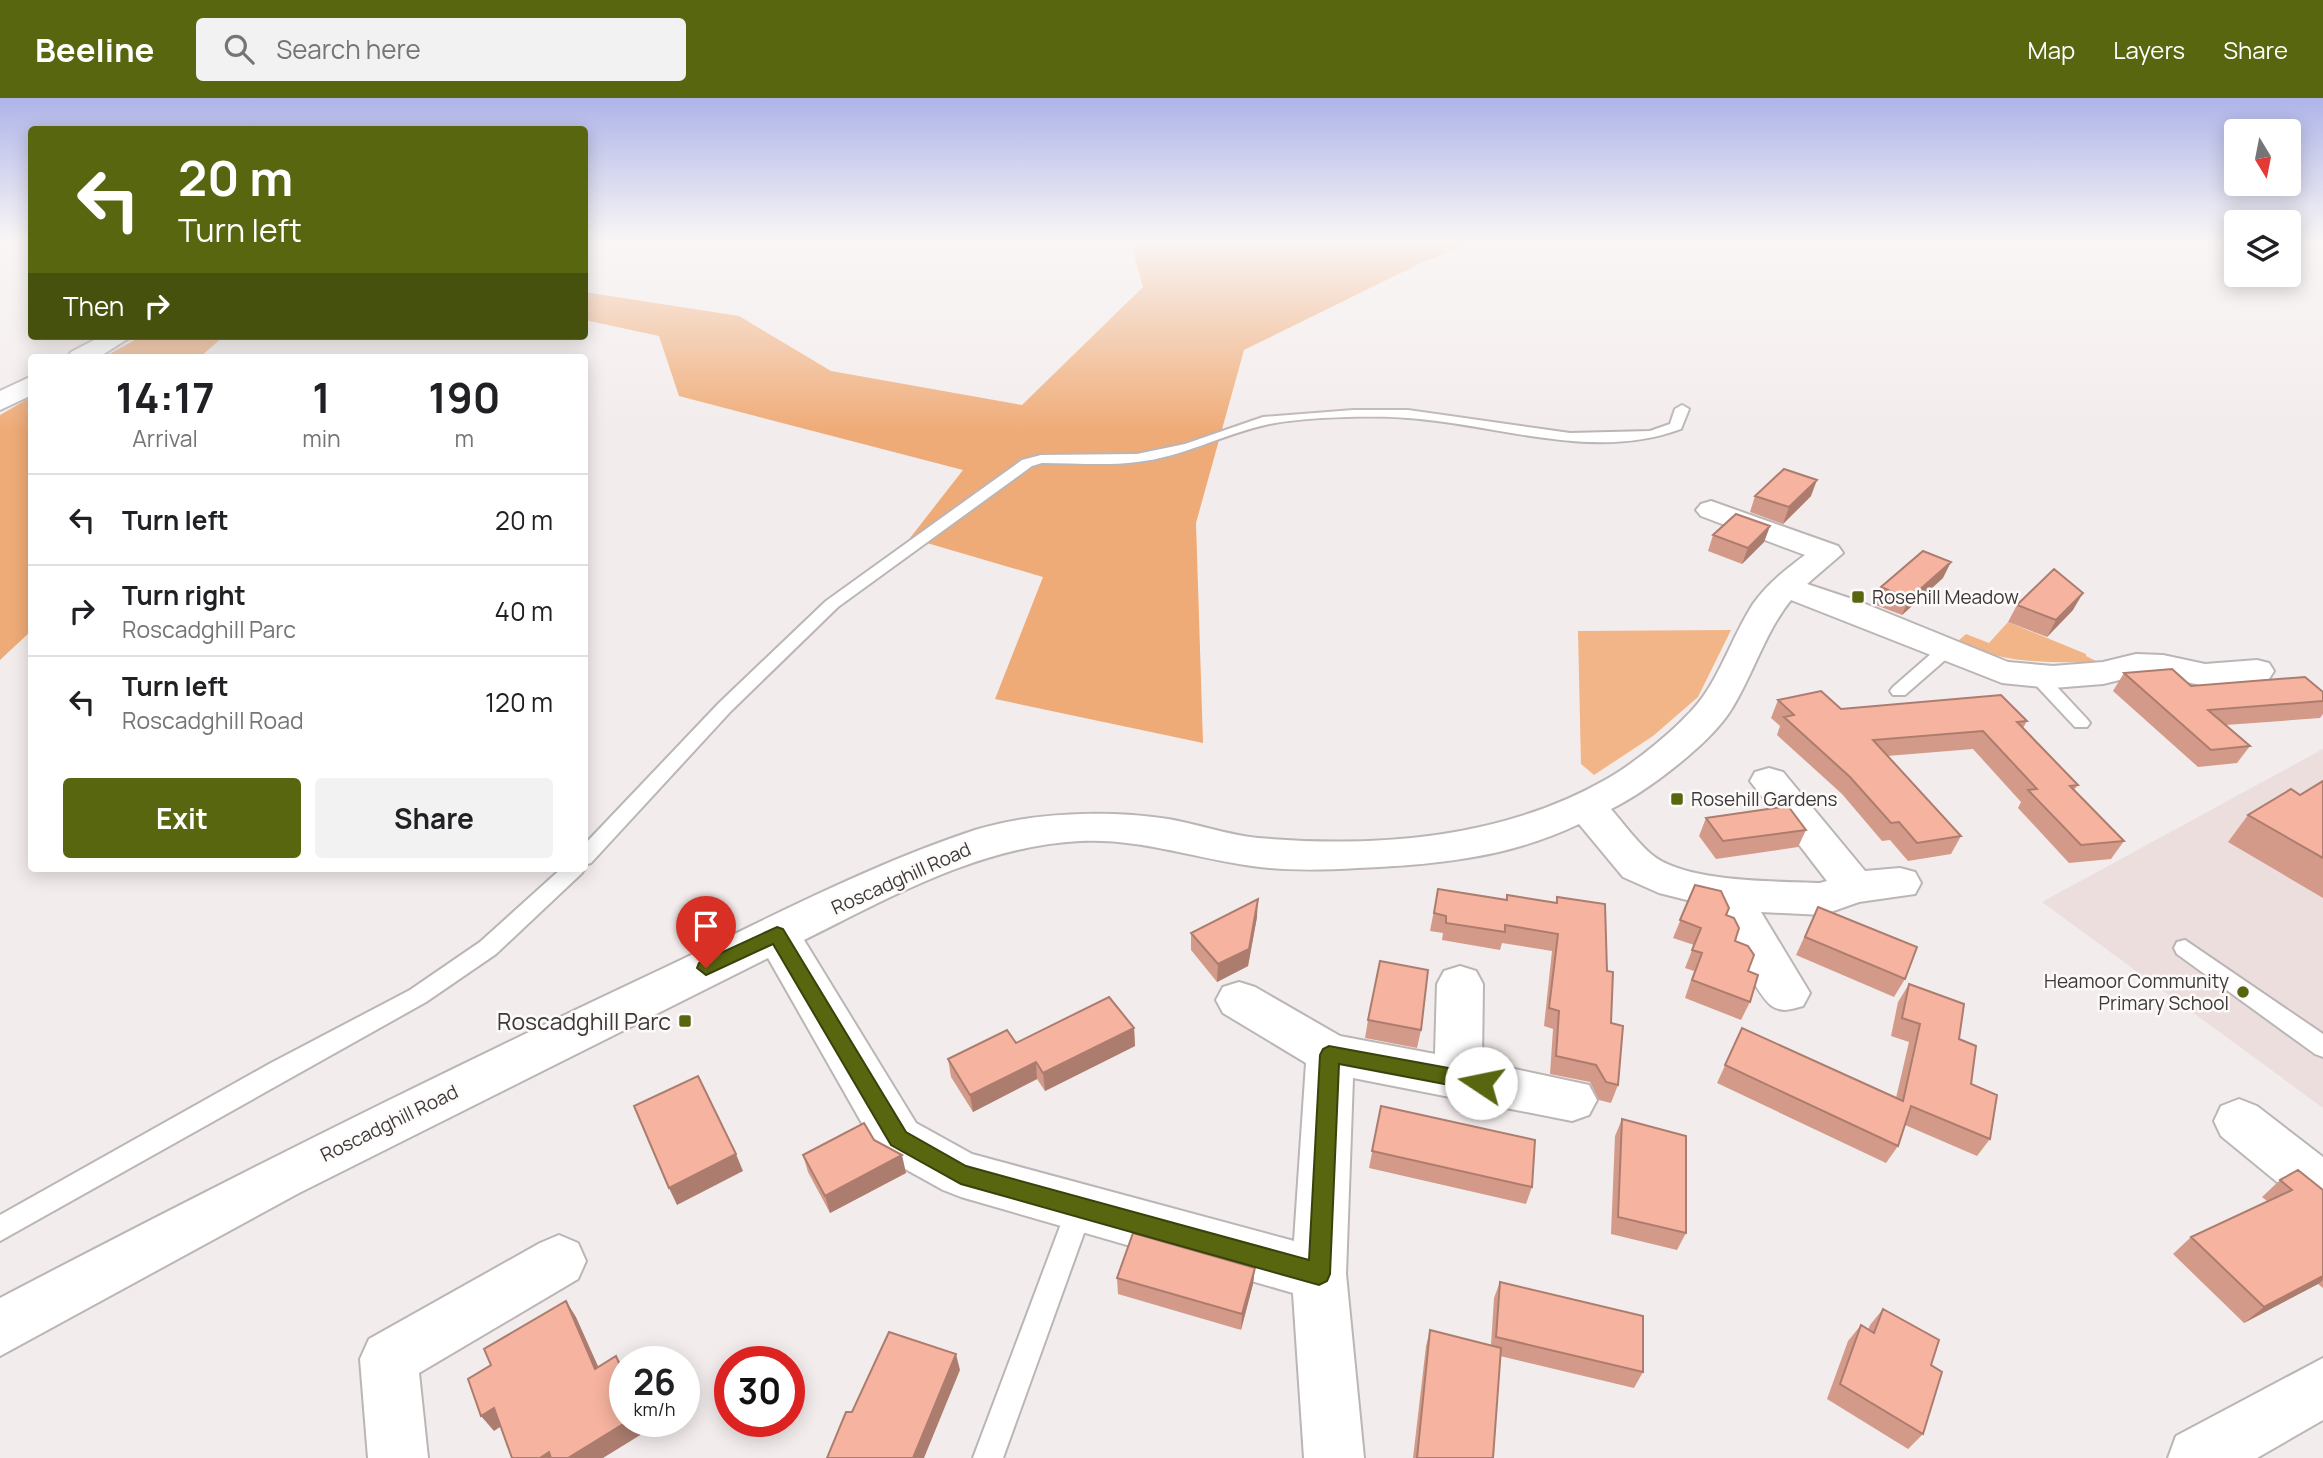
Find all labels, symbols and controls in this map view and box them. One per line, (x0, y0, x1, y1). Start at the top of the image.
search box (196, 18, 686, 81)
text: Beeline (35, 27, 154, 72)
icon: search (220, 30, 258, 68)
text: Search here (276, 31, 421, 67)
text: Map (2028, 33, 2075, 66)
text: Layers (2113, 33, 2185, 66)
text: Share (2223, 33, 2288, 66)
north arrow (2224, 119, 2301, 196)
map controls (2224, 119, 2301, 287)
text: 20 m (178, 144, 293, 211)
icon: left (63, 154, 154, 245)
text: Turn left (178, 208, 302, 252)
button: layers (2224, 210, 2301, 287)
icon: right (138, 287, 176, 325)
text: Then (63, 288, 124, 324)
text: 14:17 (116, 368, 215, 426)
text: 1 (312, 368, 331, 426)
text: 190 (428, 368, 500, 426)
text: Arrival (132, 422, 198, 454)
text: min (302, 422, 341, 454)
text: m (455, 422, 474, 454)
icon: left (63, 501, 101, 539)
text: Turn left (122, 502, 229, 538)
text: 20 m (495, 502, 553, 538)
text: Turn right (122, 577, 246, 613)
place label: Rosehill Meadow (1872, 584, 2019, 610)
marker: Rosehill Meadow (1850, 589, 1866, 605)
icon: right (63, 592, 101, 630)
text: 40 m (495, 593, 553, 629)
text: Roscadghill Parc (122, 613, 296, 645)
text: Turn left (122, 668, 229, 704)
icon: left (63, 683, 101, 721)
text: 120 m (485, 684, 553, 720)
text: Roscadghill Road (122, 704, 304, 736)
button: Exit (63, 778, 301, 858)
button: Share (315, 778, 553, 858)
place label: Rosehill Gardens (1691, 786, 1838, 812)
marker: Rosehill Gardens (1669, 791, 1685, 807)
street label: Roscadghill Road (827, 836, 975, 920)
pin (676, 896, 736, 968)
icon: arrive (687, 907, 725, 945)
place label: Heamoor Community Primary School (2044, 968, 2229, 1016)
marker: Heamoor Community Primary School (2235, 984, 2251, 1000)
place label: Roscadghill Parc (497, 1005, 671, 1037)
marker: Roscadghill Parc (677, 1013, 693, 1029)
position arrow (1444, 1046, 1518, 1120)
street label: Roscadghill Road (316, 1078, 462, 1168)
speed limit sign: 30 (714, 1346, 805, 1437)
text: 26 (633, 1358, 676, 1406)
text: km/h (634, 1397, 675, 1421)

